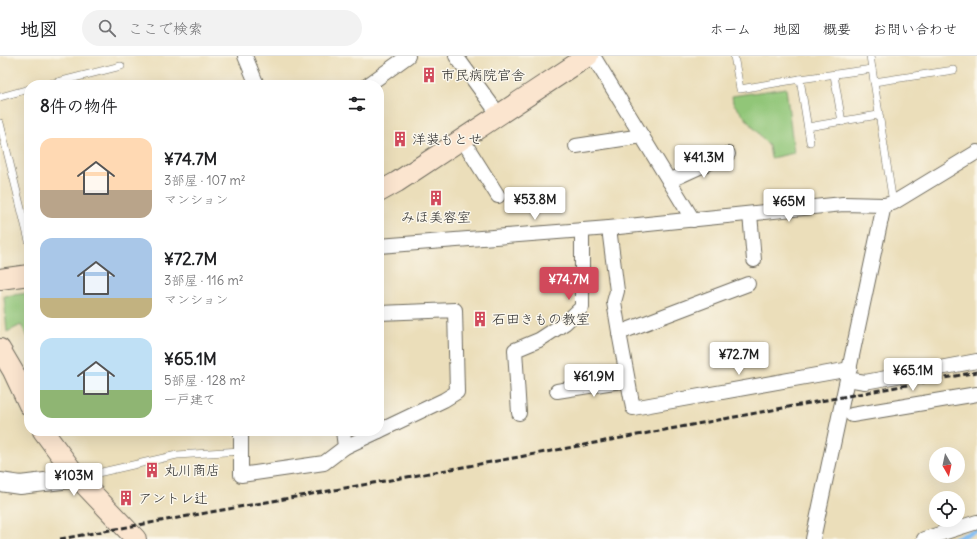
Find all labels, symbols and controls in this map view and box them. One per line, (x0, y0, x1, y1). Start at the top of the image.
search box (82, 10, 362, 46)
text: 地図 (20, 17, 58, 41)
icon: search (96, 17, 118, 39)
text: ここで検索 (128, 19, 203, 38)
text: ホーム (710, 20, 751, 38)
text: 地図 (773, 20, 801, 38)
text: 概要 (823, 20, 851, 38)
text: お問い合わせ (873, 20, 957, 38)
building icon: 市民病院官舎 (420, 66, 438, 84)
place label: 市民病院官舎 (441, 66, 525, 84)
icon: filters (346, 93, 368, 115)
text: 8件の物件 (40, 95, 118, 117)
building icon: 洋装もとせ (391, 130, 409, 148)
place label: 洋装もとせ (412, 130, 482, 148)
pin: ¥41.3M (671, 145, 737, 179)
text: ¥74.7M (164, 148, 217, 170)
text: ¥41.3M (684, 149, 724, 166)
icon: home (72, 154, 120, 202)
text: 3部屋 · 107 m² (164, 172, 246, 189)
pin: ¥53.8M (502, 187, 568, 221)
building icon: みほ美容室 (427, 189, 445, 207)
pin: ¥65M (765, 189, 813, 223)
text: マンション (164, 191, 228, 208)
text: ¥53.8M (513, 191, 557, 208)
text: ¥65M (772, 193, 806, 210)
place label: みほ美容室 (401, 208, 471, 226)
text: ¥72.7M (164, 248, 217, 270)
icon: home (72, 254, 120, 302)
pin: ¥74.7M (536, 267, 602, 301)
text: ¥74.7M (549, 271, 589, 288)
text: 3部屋 · 116 m² (164, 272, 244, 289)
text: マンション (164, 291, 228, 308)
building icon: 石田きもの教室 (471, 310, 489, 328)
place label: 石田きもの教室 (492, 310, 590, 328)
pin: ¥72.7M (706, 342, 772, 376)
text: ¥72.7M (719, 346, 759, 363)
text: ¥65.1M (164, 348, 217, 370)
icon: home (72, 354, 120, 402)
pin: ¥65.1M (880, 358, 946, 392)
text: ¥65.1M (893, 362, 933, 379)
pin: ¥61.9M (561, 364, 627, 398)
text: ¥61.9M (574, 368, 615, 385)
text: 5部屋 · 128 m² (164, 372, 246, 389)
text: 一戸建て (164, 391, 216, 408)
north arrow (929, 447, 965, 483)
map controls (929, 447, 965, 527)
building icon: 丸川商店 (143, 461, 161, 479)
place label: 丸川商店 (164, 461, 220, 479)
pin: ¥103M (46, 463, 102, 497)
text: ¥103M (54, 467, 94, 484)
building icon: アントレ辻 (117, 489, 135, 507)
place label: アントレ辻 (138, 489, 208, 507)
button: locate (929, 491, 965, 527)

